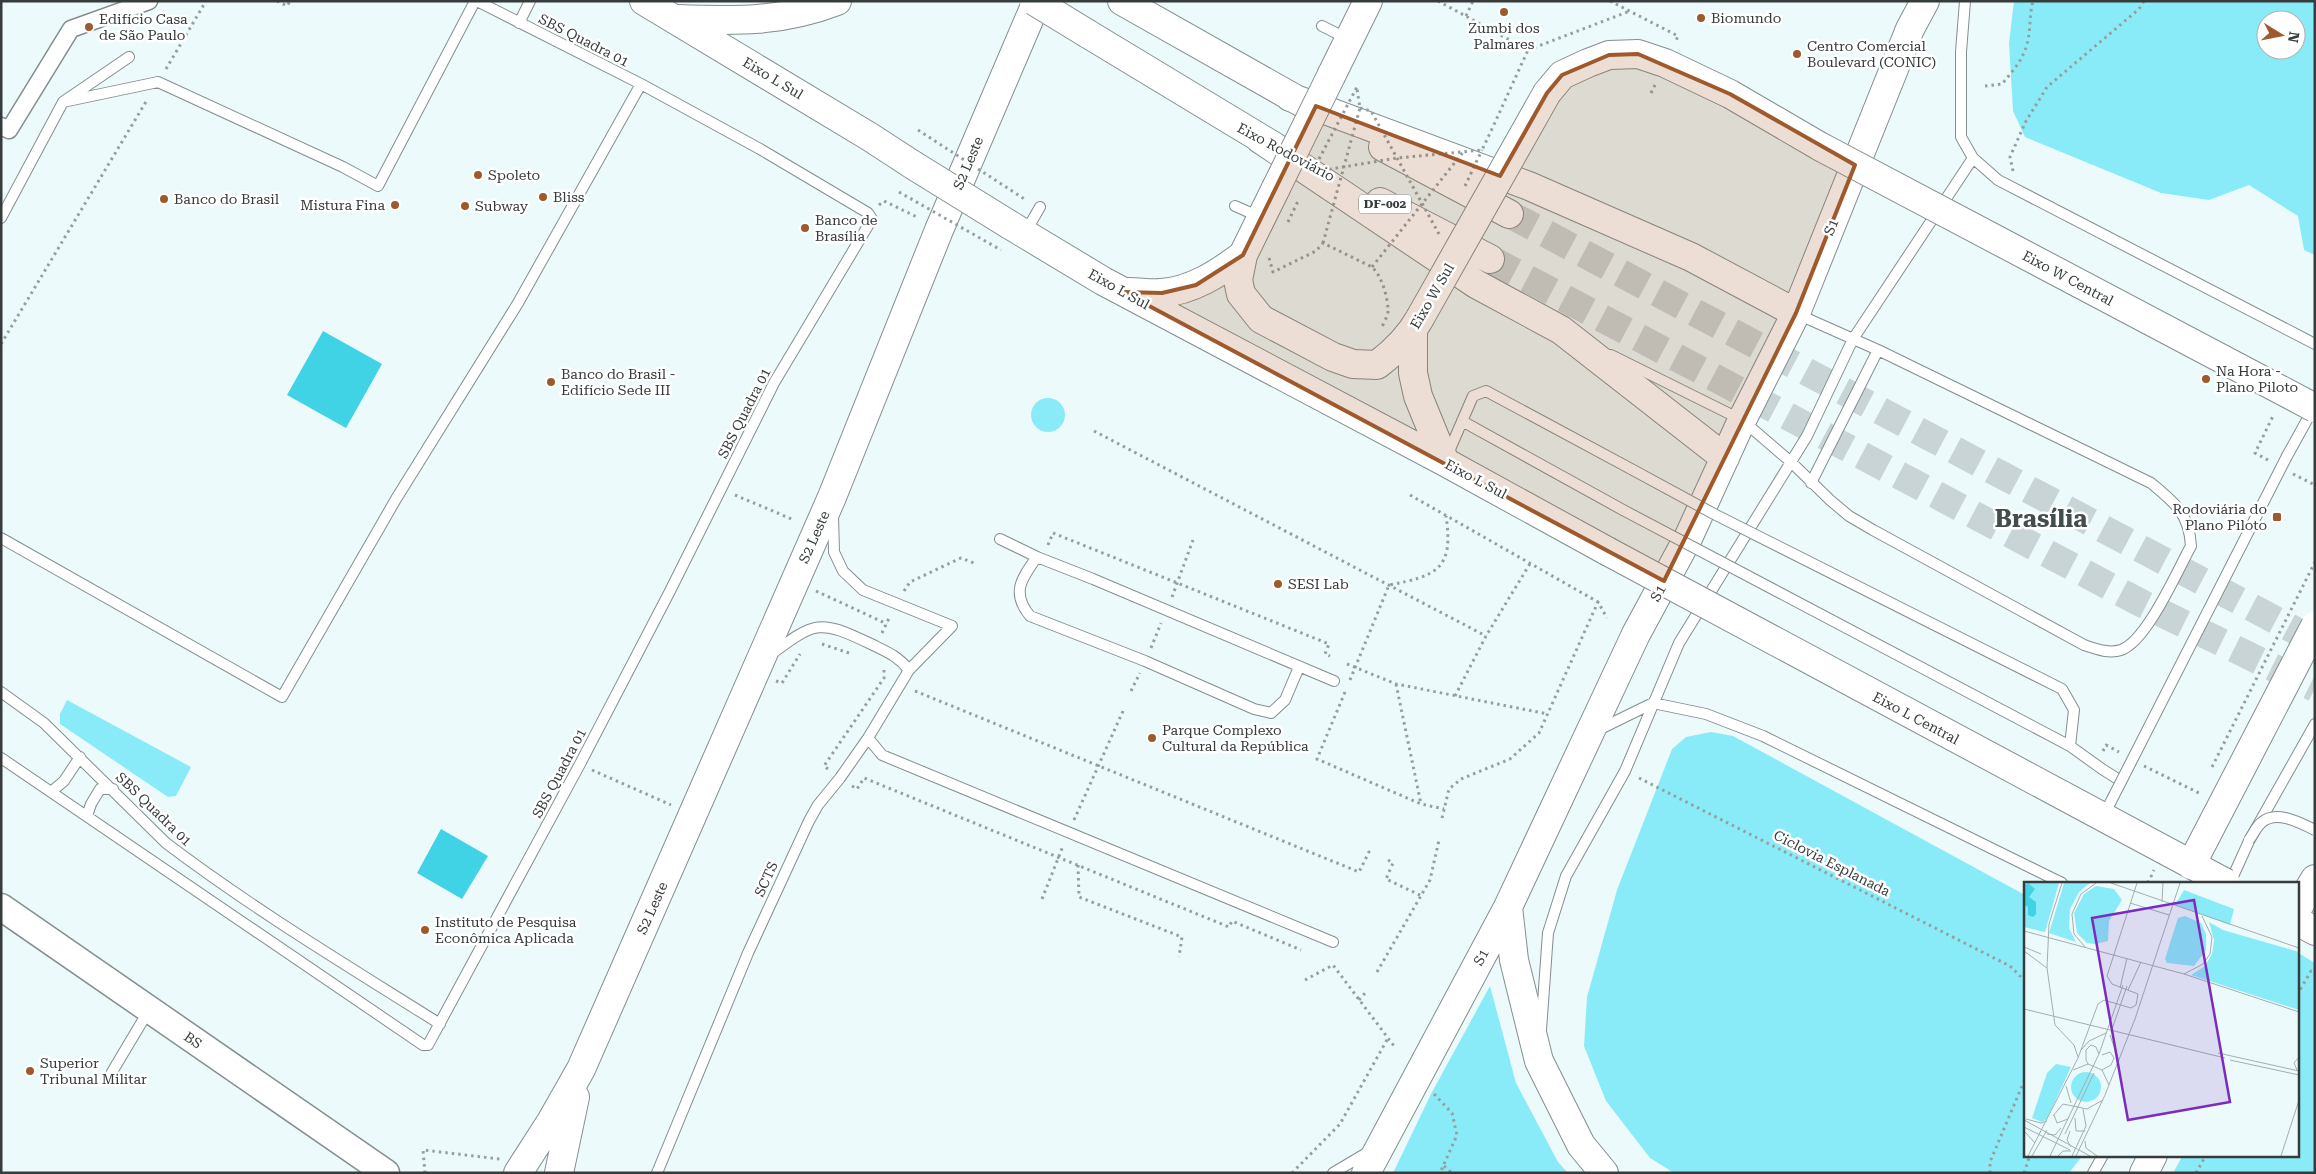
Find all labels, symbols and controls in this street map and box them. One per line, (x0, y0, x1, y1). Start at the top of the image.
marker: Zumbi dos Palmares (1498, 6, 1510, 18)
street label: SBS Quadra 01 (536, 10, 632, 70)
place label: Biomundo (1711, 10, 1781, 26)
north arrow (2256, 10, 2306, 60)
place label: Edifício Casa de São Paulo (99, 11, 188, 43)
marker: Biomundo (1695, 12, 1707, 24)
place label: Zumbi dos Palmares (1468, 20, 1540, 52)
marker: Edifício Casa de São Paulo (83, 21, 95, 33)
text: N (2285, 31, 2303, 44)
place label: Centro Comercial Boulevard (CONIC) (1807, 38, 1936, 70)
marker: Centro Comercial Boulevard (CONIC) (1791, 48, 1803, 60)
street label: Eixo L Sul (740, 54, 807, 103)
street label: Eixo Rodoviário (1235, 120, 1337, 184)
street label: S2 Leste (950, 134, 986, 192)
place label: Spoleto (488, 167, 540, 183)
marker: Spoleto (472, 169, 484, 181)
place label: Bliss (553, 189, 585, 205)
place label: Banco do Brasil (174, 191, 280, 207)
marker: Bliss (537, 191, 549, 203)
marker: Banco do Brasil (158, 193, 170, 205)
road number: DF-002 (1359, 194, 1411, 213)
place label: Mistura Fina (300, 197, 385, 213)
place label: Subway (475, 198, 529, 214)
marker: Mistura Fina (389, 199, 401, 211)
marker: Subway (459, 200, 471, 212)
place label: Banco de Brasília (815, 212, 878, 244)
street label: S1 (1820, 216, 1842, 238)
marker: Banco de Brasília (799, 222, 811, 234)
street label: Eixo W Central (2020, 247, 2117, 309)
street label: Eixo W Sul (1407, 260, 1458, 332)
street label: Eixo L Sul (1086, 266, 1153, 313)
place label: Na Hora - Plano Piloto (2216, 363, 2298, 395)
street label: SBS Quadra 01 (714, 365, 774, 461)
place label: Banco do Brasil - Edifício Sede III (561, 366, 676, 398)
marker: Na Hora - Plano Piloto (2200, 373, 2212, 385)
marker: Banco do Brasil - Edifício Sede III (545, 376, 557, 388)
street label: Eixo L Sul (1442, 456, 1510, 502)
place label: Rodoviária do Plano Piloto (2173, 501, 2267, 533)
district label: Brasília (1995, 505, 2087, 533)
street label: S2 Leste (795, 508, 833, 566)
marker: Rodoviária do Plano Piloto (2271, 511, 2283, 523)
place label: SESI Lab (1288, 576, 1349, 592)
marker: SESI Lab (1272, 578, 1284, 590)
street label: S1 (1647, 582, 1669, 604)
street label: Eixo L Central (1870, 689, 1962, 748)
place label: Parque Complexo Cultural da República (1162, 722, 1309, 754)
street label: SBS Quadra 01 (529, 725, 589, 821)
marker: Parque Complexo Cultural da República (1146, 732, 1158, 744)
street label: SBS Quadra 01 (113, 769, 195, 849)
street label: Ciclovia Esplanada (1771, 827, 1893, 900)
street label: SCTS (751, 859, 781, 899)
street label: S2 Leste (633, 879, 671, 937)
inset map (2024, 882, 2298, 1156)
place label: Instituto de Pesquisa Econômica Aplicada (435, 914, 577, 946)
marker: Instituto de Pesquisa Econômica Aplicada (419, 924, 431, 936)
street label: S1 (1470, 946, 1492, 968)
street label: BS (181, 1028, 205, 1052)
place label: Superior Tribunal Militar (40, 1055, 147, 1087)
marker: Superior Tribunal Militar (24, 1065, 36, 1077)

